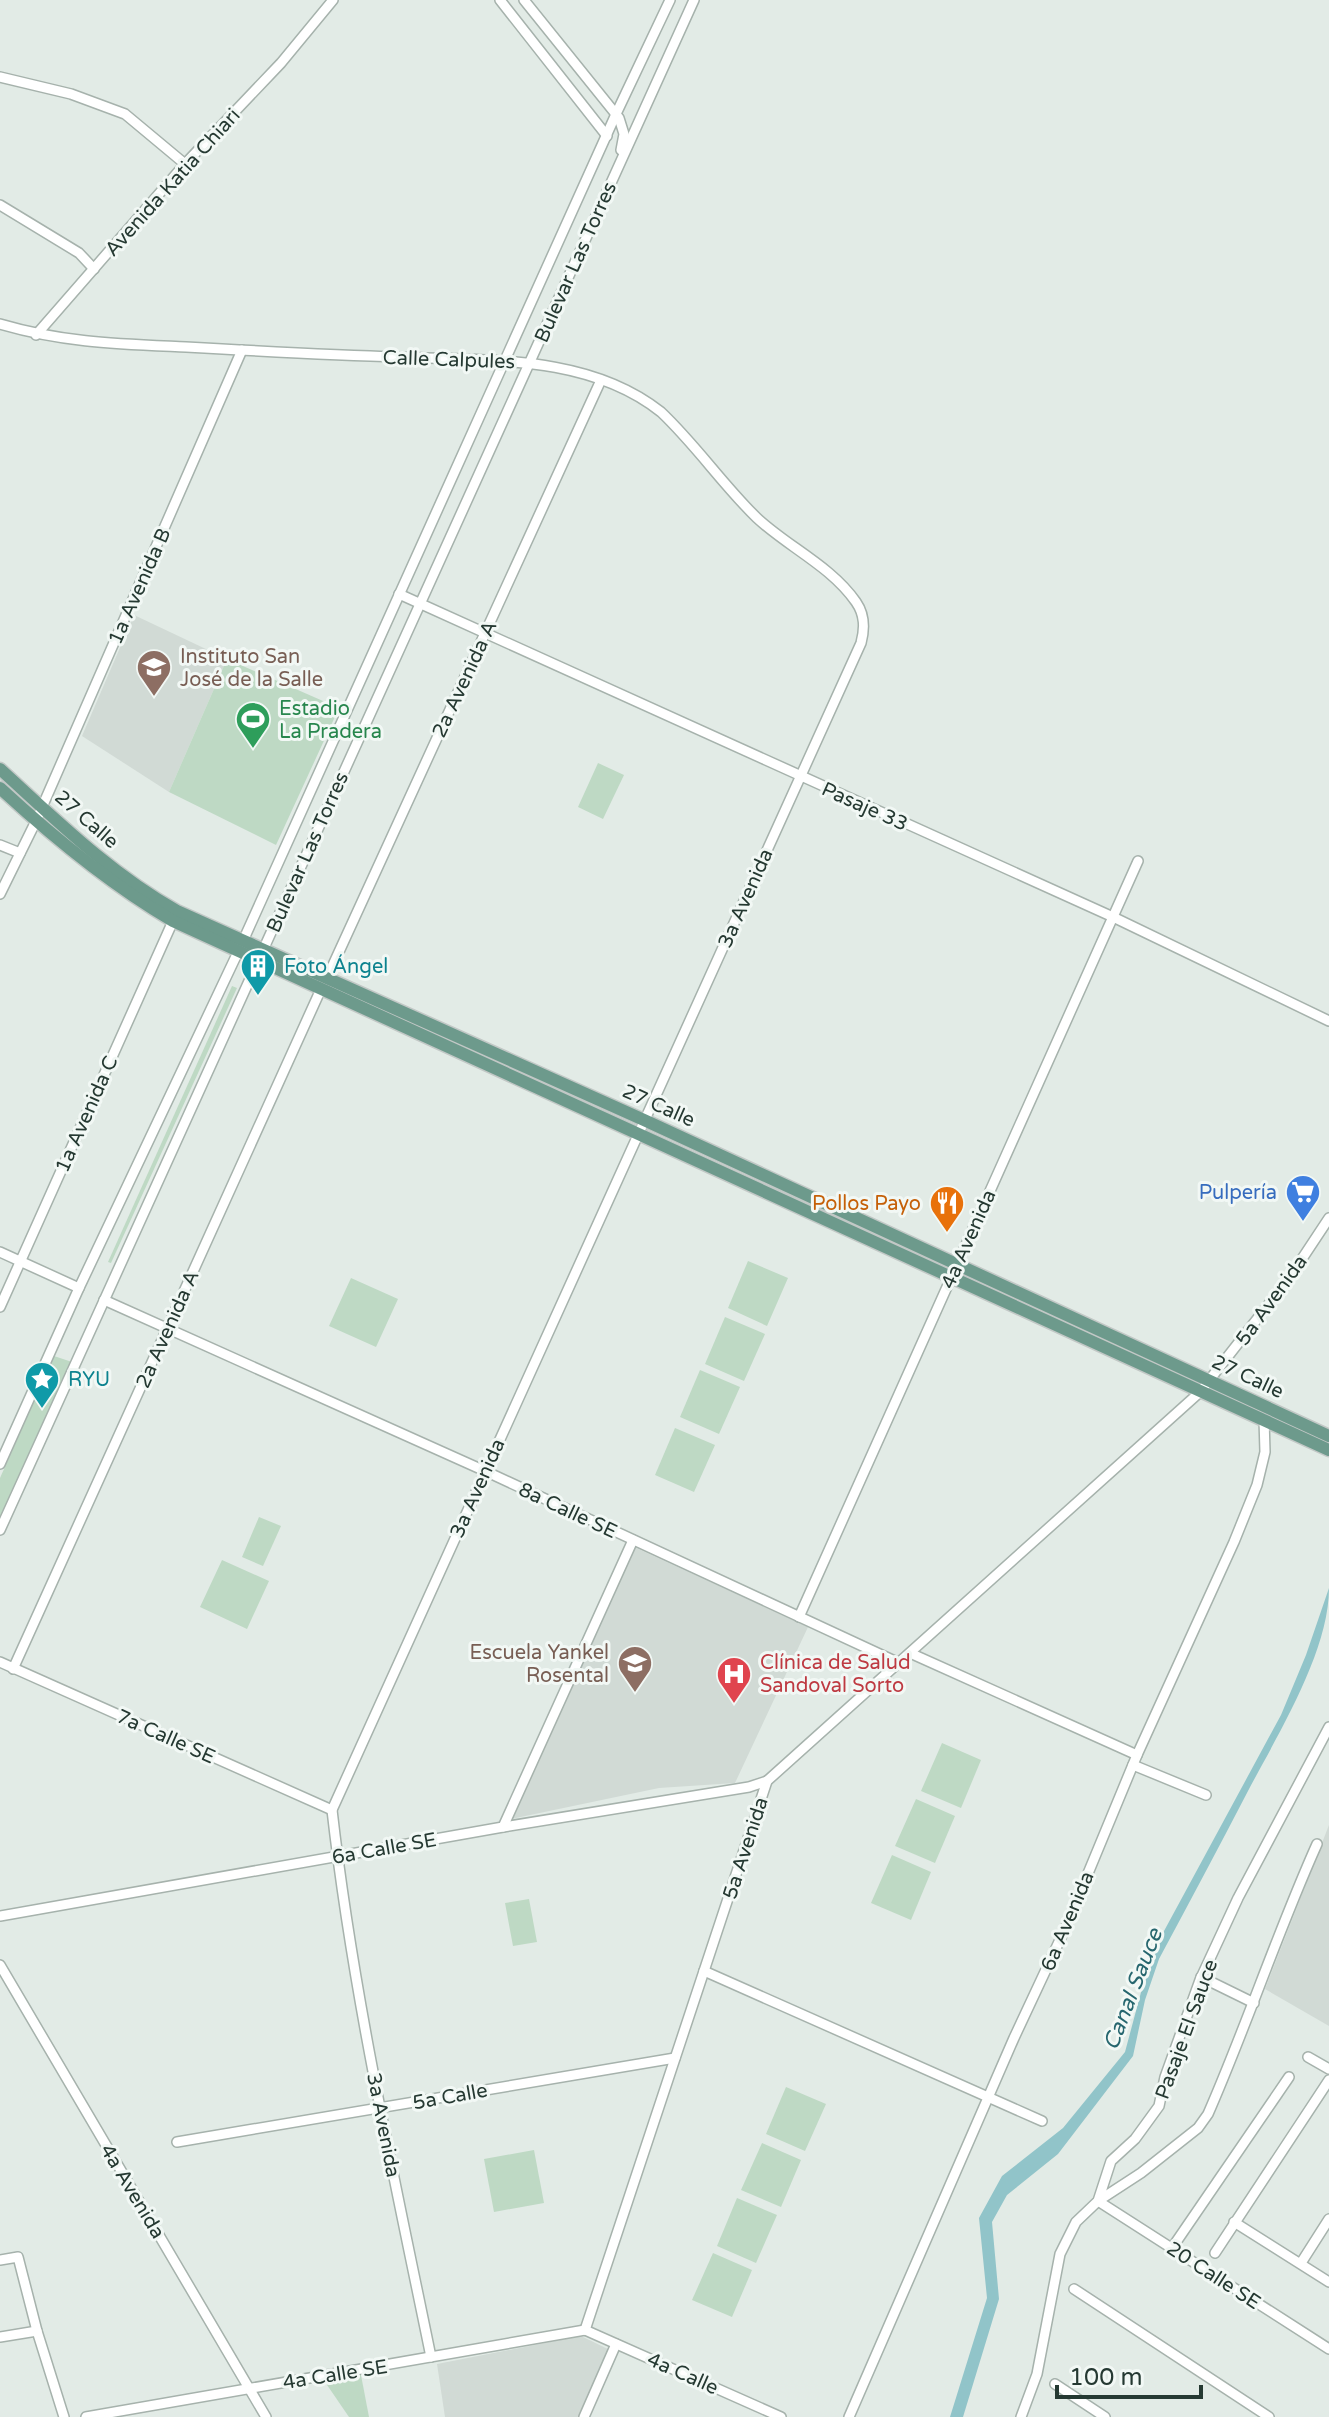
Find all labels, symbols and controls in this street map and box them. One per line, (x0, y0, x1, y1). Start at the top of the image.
street label: Avenida Katia Chiari (100, 104, 245, 262)
street label: Bulevar Las Torres (530, 178, 622, 346)
street label: Calle Calpules (382, 346, 516, 374)
street label: 1a Avenida B (104, 524, 176, 648)
street label: 2a Avenida A (427, 617, 502, 742)
place label: Instituto San José de la Salle (180, 645, 323, 692)
school or university icon: Instituto San José de la Salle (135, 648, 173, 698)
place label: Estadio La Pradera (279, 697, 382, 744)
sports icon: Estadio La Pradera (234, 700, 272, 750)
street label: Bulevar Las Torres (262, 768, 354, 936)
street label: Pasaje 33 (818, 777, 911, 837)
street label: 27 Calle (50, 786, 123, 854)
street label: 3a Avenida (713, 845, 778, 952)
building icon: Foto Ángel (239, 947, 277, 997)
place label: Foto Ángel (284, 954, 388, 979)
street label: 1a Avenida C (51, 1052, 123, 1176)
street label: 27 Calle (619, 1079, 699, 1132)
supermarket icon: Pulpería (1284, 1173, 1322, 1223)
place label: Pulpería (1199, 1181, 1277, 1205)
restaurant icon: Pollos Payo (928, 1184, 966, 1234)
street label: 4a Avenida (936, 1186, 1001, 1293)
place label: Pollos Payo (812, 1192, 921, 1216)
street label: 5a Avenida (1231, 1251, 1313, 1351)
street label: 2a Avenida A (131, 1267, 205, 1392)
street label: 27 Calle (1208, 1350, 1287, 1404)
place icon: RYU (23, 1360, 61, 1410)
place label: RYU (68, 1368, 110, 1392)
street label: 3a Avenida (445, 1435, 510, 1542)
street label: 8a Calle SE (515, 1478, 621, 1544)
place label: Escuela Yankel Rosental (470, 1641, 609, 1688)
school or university icon: Escuela Yankel Rosental (616, 1644, 654, 1694)
place label: Clínica de Salud Sandoval Sorto (760, 1651, 911, 1698)
hospital icon: Clínica de Salud Sandoval Sorto (715, 1655, 753, 1705)
street label: 7a Calle SE (112, 1704, 219, 1769)
street label: 5a Avenida (718, 1794, 774, 1902)
street label: 6a Calle SE (330, 1828, 438, 1870)
street label: 6a Avenida (1036, 1868, 1100, 1975)
water label: Canal Sauce (1098, 1924, 1169, 2054)
street label: Pasaje El Sauce (1151, 1956, 1223, 2103)
street label: 3a Avenida (361, 2071, 405, 2180)
street label: 5a Calle (411, 2079, 489, 2115)
street label: 4a Avenida (95, 2140, 170, 2243)
street label: 20 Calle SE (1162, 2237, 1265, 2315)
street label: 4a Calle (643, 2348, 722, 2400)
scale bar (1057, 2349, 1201, 2399)
street label: 4a Calle SE (281, 2355, 389, 2395)
text: 100 m (1069, 2363, 1143, 2392)

